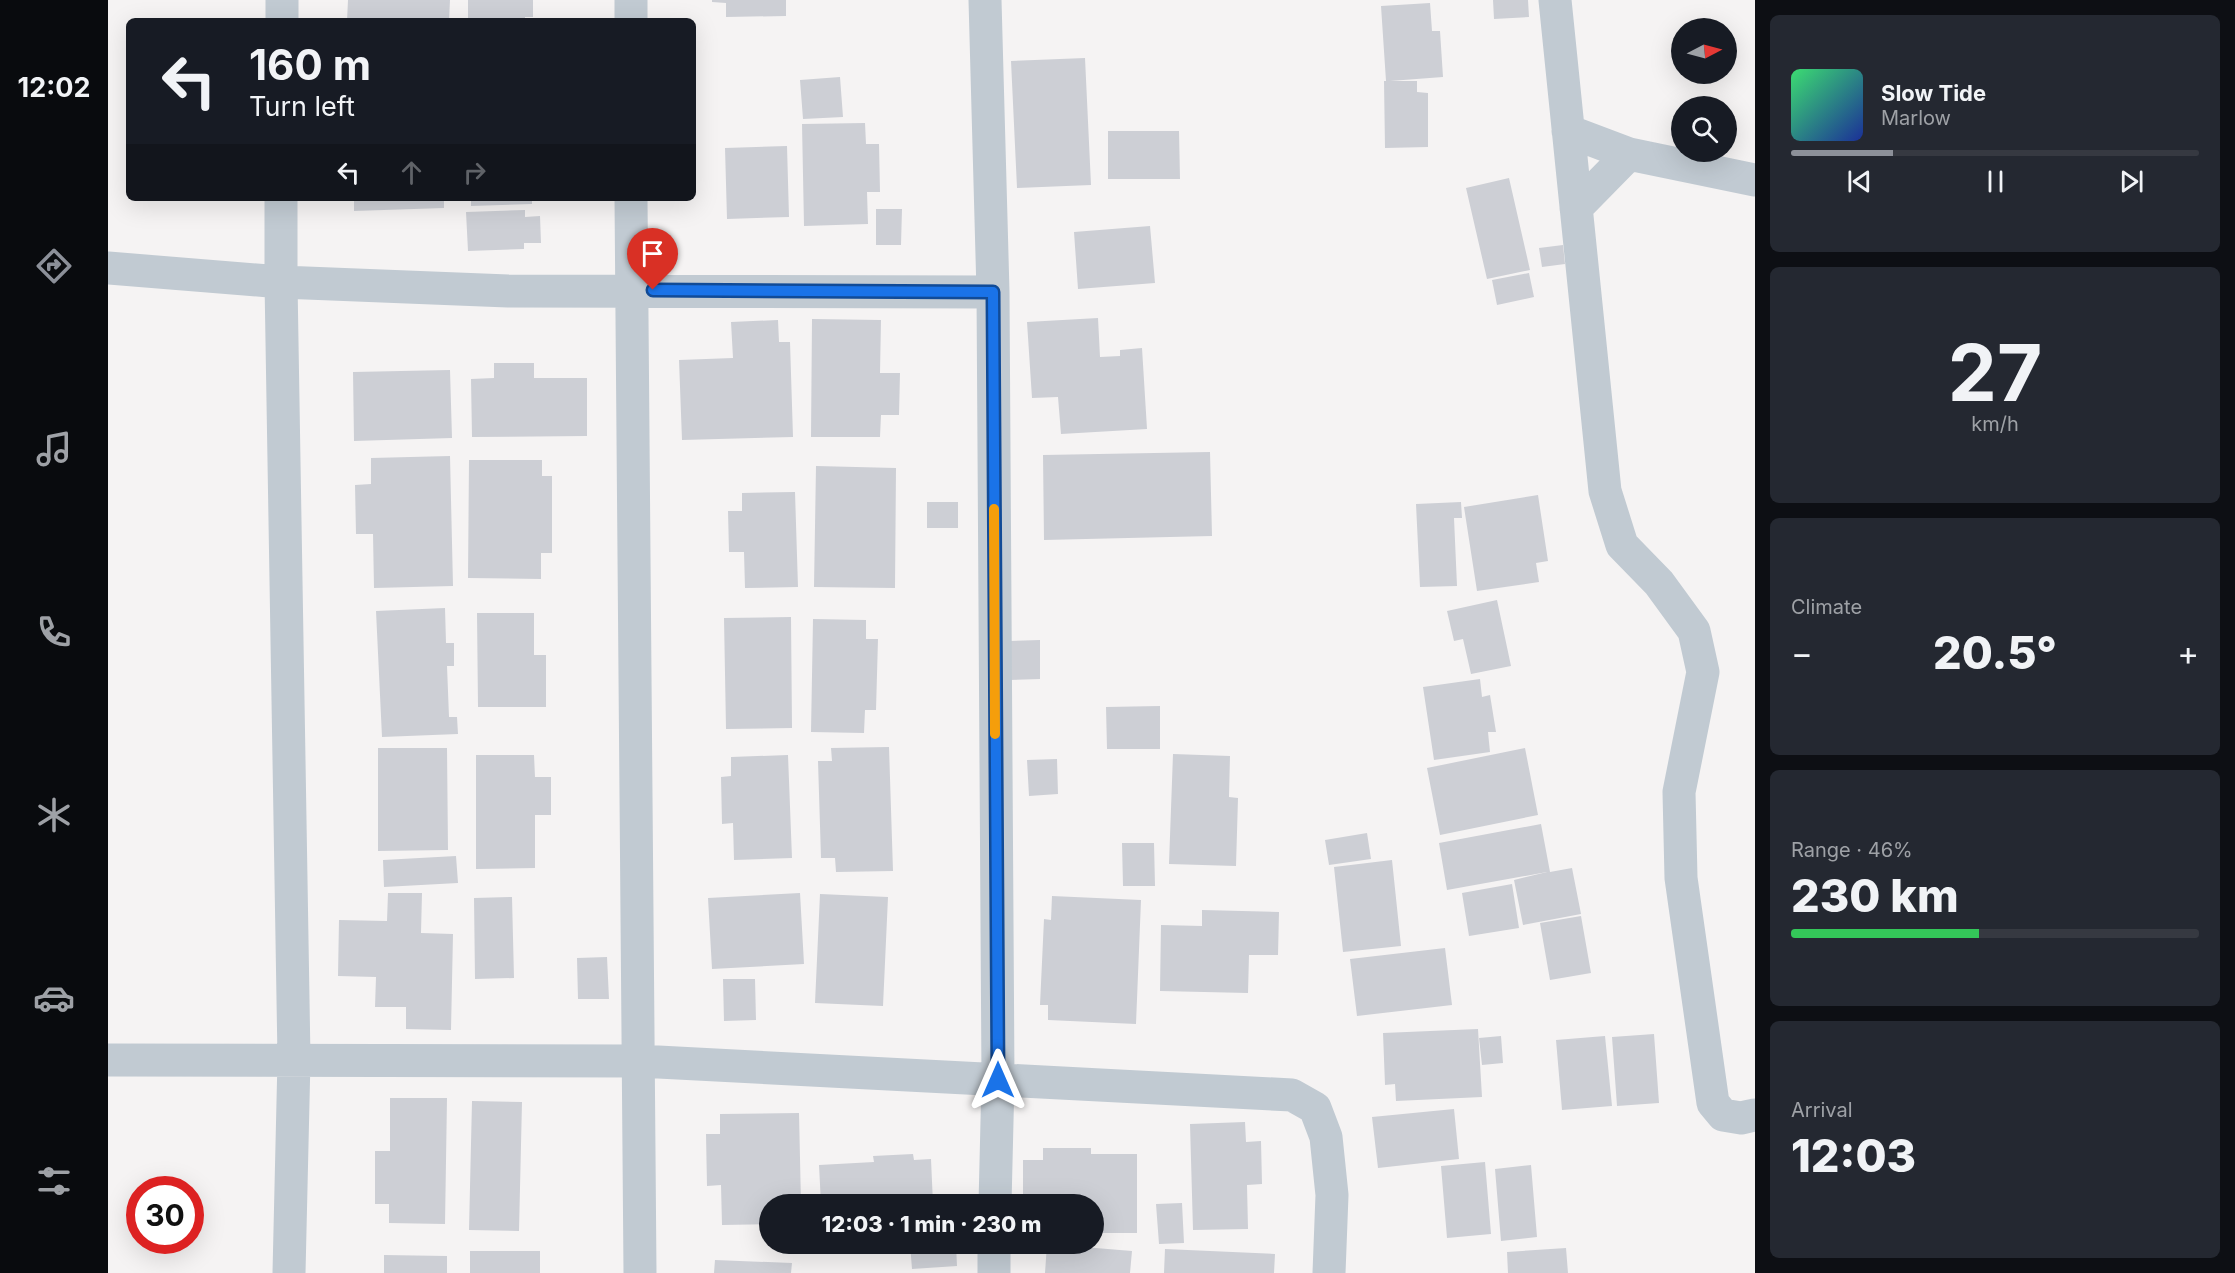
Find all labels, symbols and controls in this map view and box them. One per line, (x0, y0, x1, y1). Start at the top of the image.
north arrow (1671, 18, 1737, 84)
map controls (1671, 18, 1737, 162)
text: 160 m (249, 39, 371, 90)
icon: left (150, 42, 228, 120)
text: 12:02 (18, 71, 90, 104)
text: Slow Tide (1881, 80, 1986, 106)
text: Turn left (249, 90, 355, 123)
button: search (1671, 96, 1737, 162)
text: Marlow (1881, 106, 1951, 130)
icon: left (332, 156, 365, 189)
icon: ahead (395, 156, 428, 189)
icon: right (458, 156, 491, 189)
icon: previous (1843, 165, 1876, 198)
icon: pause (1979, 165, 2012, 198)
icon: next (2115, 165, 2148, 198)
pin (627, 228, 678, 290)
icon: arrive (636, 237, 669, 270)
icon: directions (33, 245, 75, 287)
text: 27 (1948, 325, 2042, 420)
text: km/h (1971, 412, 2019, 436)
icon: music (33, 428, 75, 470)
text: Climate (1791, 595, 1862, 619)
icon: phone (33, 611, 75, 653)
text: 20.5° (1933, 625, 2057, 680)
text: − (1791, 633, 1813, 673)
text: + (2177, 633, 2199, 673)
icon: climate (33, 794, 75, 836)
text: Range · 46% (1791, 838, 1913, 862)
text: 230 km (1791, 868, 1959, 923)
icon: car (33, 977, 75, 1019)
position arrow (966, 1048, 1030, 1112)
text: Arrival (1791, 1098, 1853, 1122)
text: 12:03 (1791, 1128, 1916, 1183)
icon: filters (33, 1160, 75, 1202)
speed limit sign: 30 (126, 1176, 204, 1254)
text: 12:03 · 1 min · 230 m (822, 1211, 1041, 1237)

